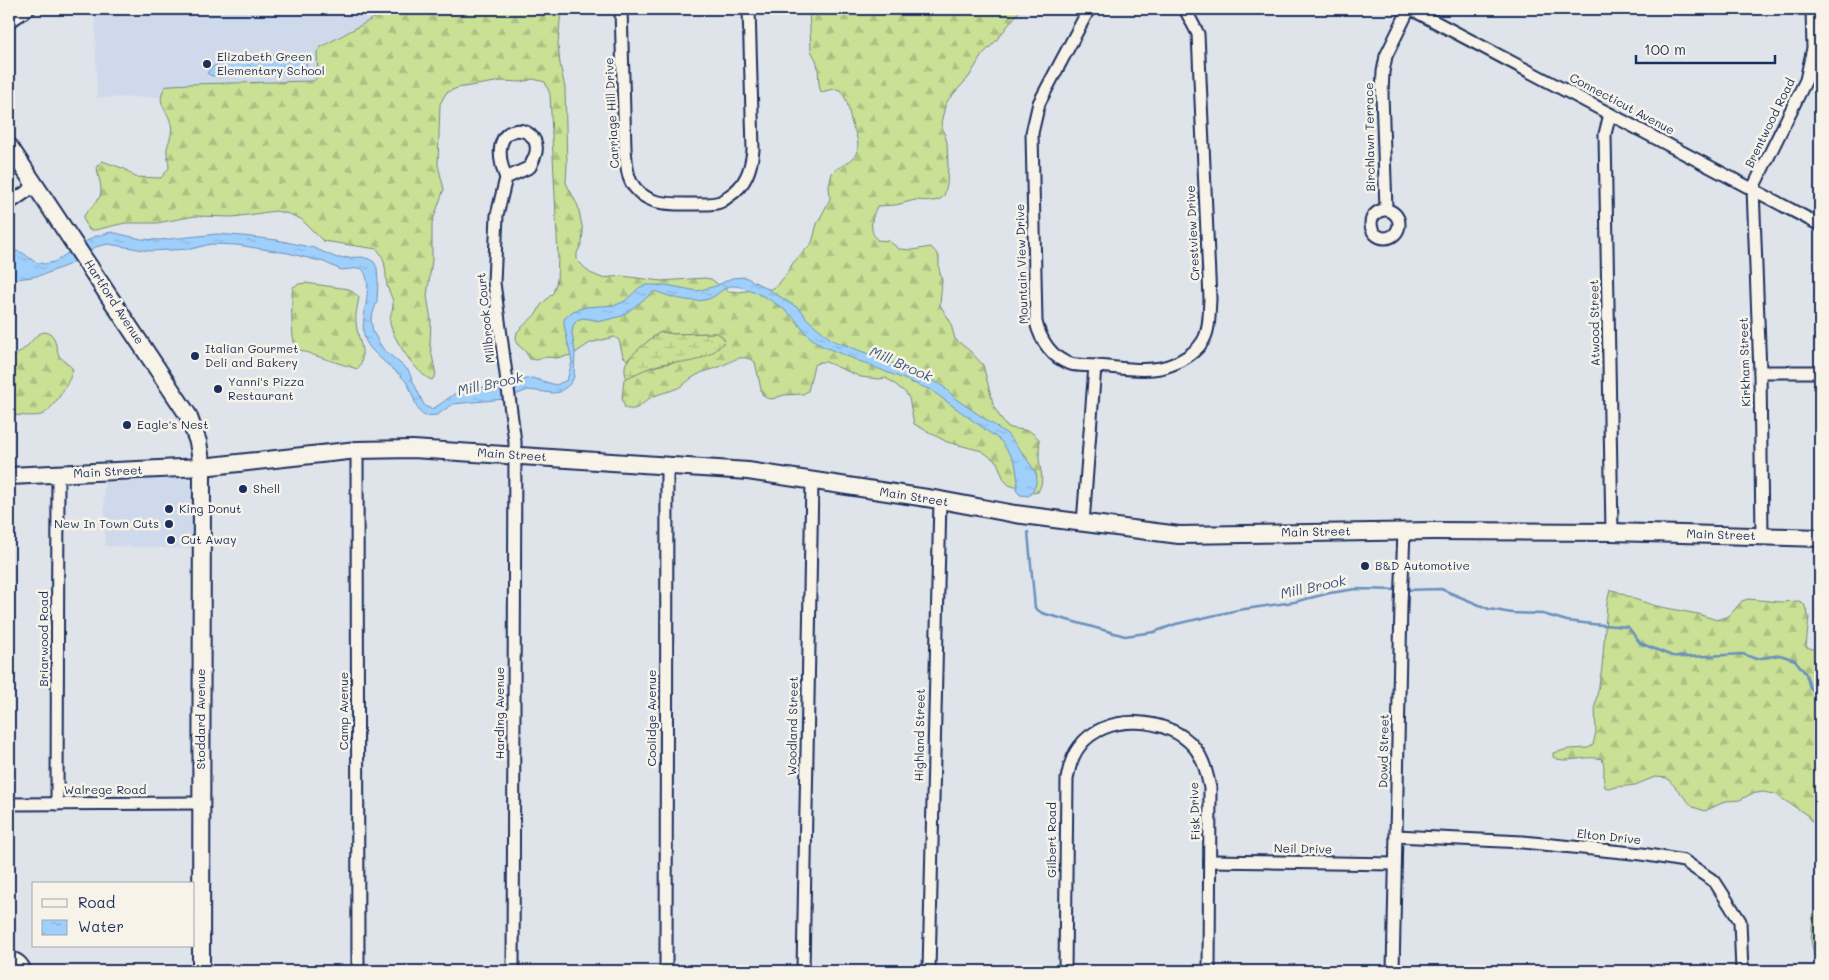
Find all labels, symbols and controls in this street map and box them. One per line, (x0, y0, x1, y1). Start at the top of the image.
scale bar (1636, 32, 1775, 64)
text: 100 m (1644, 39, 1686, 59)
place label: Elizabeth Green Elementary School (217, 48, 325, 78)
street label: Carriage Hill Drive (600, 57, 622, 169)
marker: Elizabeth Green Elementary School (201, 58, 213, 70)
street label: Connecticut Avenue (1567, 69, 1678, 138)
street label: Brentwood Road (1740, 75, 1798, 170)
street label: Birchlawn Terrace (1360, 82, 1378, 192)
street label: Crestview Drive (1182, 185, 1202, 281)
street label: Mountain View Drive (1011, 204, 1031, 325)
street label: Hartford Avenue (81, 256, 148, 347)
street label: Millbrook Court (472, 272, 498, 364)
street label: Atwood Street (1585, 279, 1603, 367)
street label: Kirkham Street (1734, 317, 1754, 407)
place label: Italian Gourmet Deli and Bakery (205, 340, 299, 370)
water label: Mill Brook (867, 341, 936, 386)
marker: Italian Gourmet Deli and Bakery (189, 350, 201, 362)
water label: Mill Brook (455, 367, 525, 400)
place label: Yanni's Pizza Restaurant (228, 373, 304, 403)
marker: Yanni's Pizza Restaurant (212, 383, 224, 395)
place label: Eagle's Nest (137, 416, 208, 432)
marker: Eagle's Nest (121, 419, 133, 431)
street label: Main Street (477, 444, 547, 464)
street label: Main Street (73, 461, 143, 481)
place label: Shell (253, 480, 280, 496)
marker: Shell (237, 483, 249, 495)
street label: Main Street (879, 483, 950, 509)
place label: King Donut (179, 500, 241, 516)
marker: King Donut (163, 503, 175, 515)
place label: New In Town Cuts (54, 515, 159, 531)
marker: New In Town Cuts (163, 518, 175, 530)
street label: Main Street (1281, 522, 1351, 540)
street label: Main Street (1686, 525, 1756, 543)
place label: Cut Away (181, 531, 237, 547)
marker: Cut Away (165, 534, 177, 546)
place label: B&D Automotive (1375, 557, 1470, 573)
marker: B&D Automotive (1359, 560, 1371, 572)
water label: Mill Brook (1278, 570, 1348, 603)
street label: Briarwood Road (35, 591, 51, 687)
street label: Harding Avenue (491, 667, 507, 759)
street label: Stoddard Avenue (192, 669, 208, 769)
street label: Coolidge Avenue (643, 670, 659, 766)
street label: Camp Avenue (335, 672, 351, 750)
street label: Woodland Street (783, 676, 801, 776)
street label: Highland Street (910, 688, 928, 781)
street label: Dowd Street (1374, 714, 1392, 788)
street label: Walrege Road (64, 781, 147, 797)
street label: Fisk Drive (1185, 782, 1203, 840)
street label: Gilbert Road (1043, 802, 1059, 878)
street label: Elton Drive (1576, 825, 1642, 847)
street label: Neil Drive (1274, 839, 1332, 857)
legend (32, 882, 195, 948)
text: Road (78, 892, 115, 912)
text: Water (78, 916, 124, 936)

